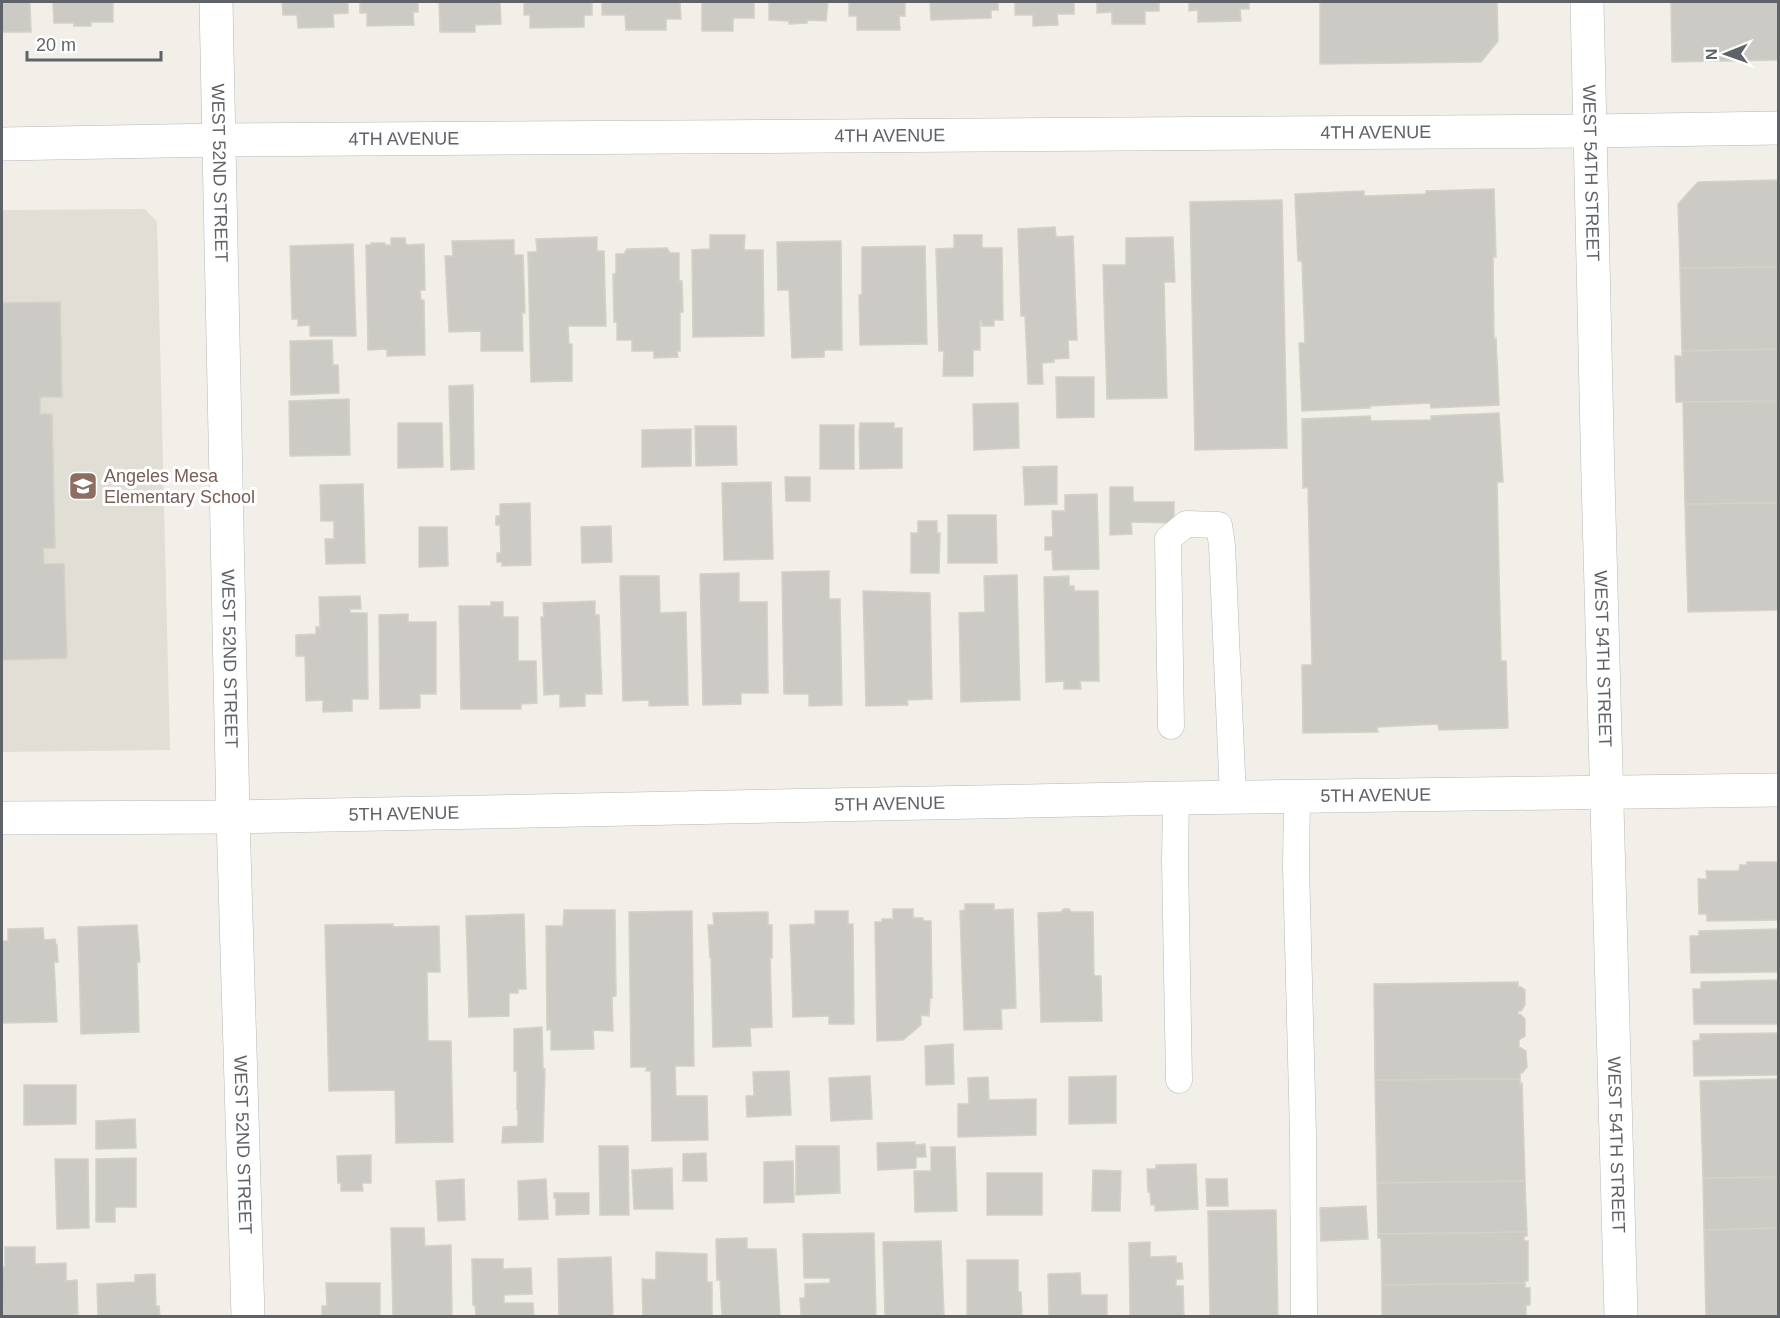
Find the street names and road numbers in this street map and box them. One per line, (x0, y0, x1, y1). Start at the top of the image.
street label: WEST 52ND STREET (208, 83, 231, 263)
street label: WEST 54TH STREET (1579, 84, 1603, 262)
street label: 4TH AVENUE (1320, 122, 1431, 143)
street label: 4TH AVENUE (835, 125, 945, 146)
street label: 4TH AVENUE (349, 128, 459, 149)
street label: WEST 52ND STREET (218, 569, 242, 748)
street label: WEST 54TH STREET (1591, 570, 1615, 747)
street label: 5TH AVENUE (1320, 785, 1431, 806)
street label: 5TH AVENUE (834, 793, 945, 815)
street label: 5TH AVENUE (348, 802, 460, 825)
street label: WEST 52ND STREET (230, 1055, 256, 1234)
street label: WEST 54TH STREET (1604, 1056, 1629, 1233)

